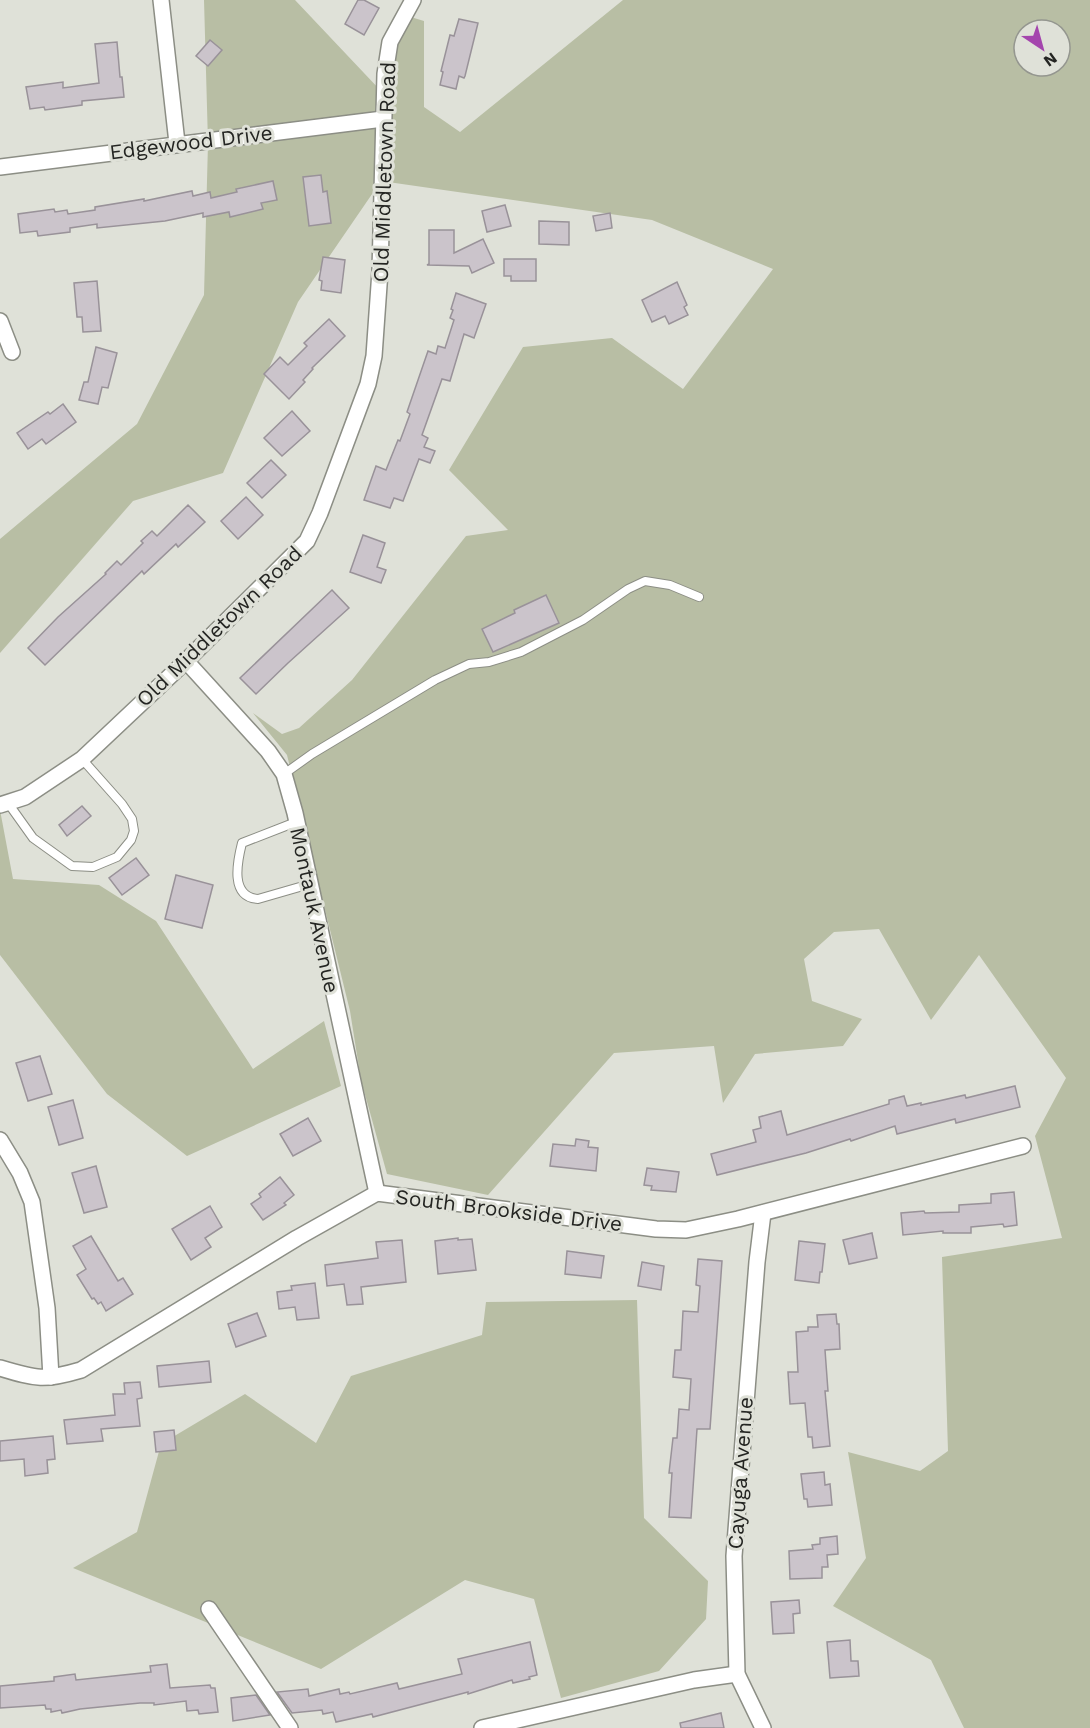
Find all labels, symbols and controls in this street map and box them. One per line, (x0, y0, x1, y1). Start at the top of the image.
north arrow (1012, 18, 1072, 78)
text: N (1040, 49, 1061, 71)
street label: Old Middletown Road (368, 61, 400, 283)
street label: Edgewood Drive (108, 120, 274, 164)
street label: Old Middletown Road (131, 540, 307, 712)
street label: Montauk Avenue (285, 825, 345, 995)
street label: South Brookside Drive (394, 1184, 624, 1236)
street label: Cayuga Avenue (722, 1396, 758, 1550)

